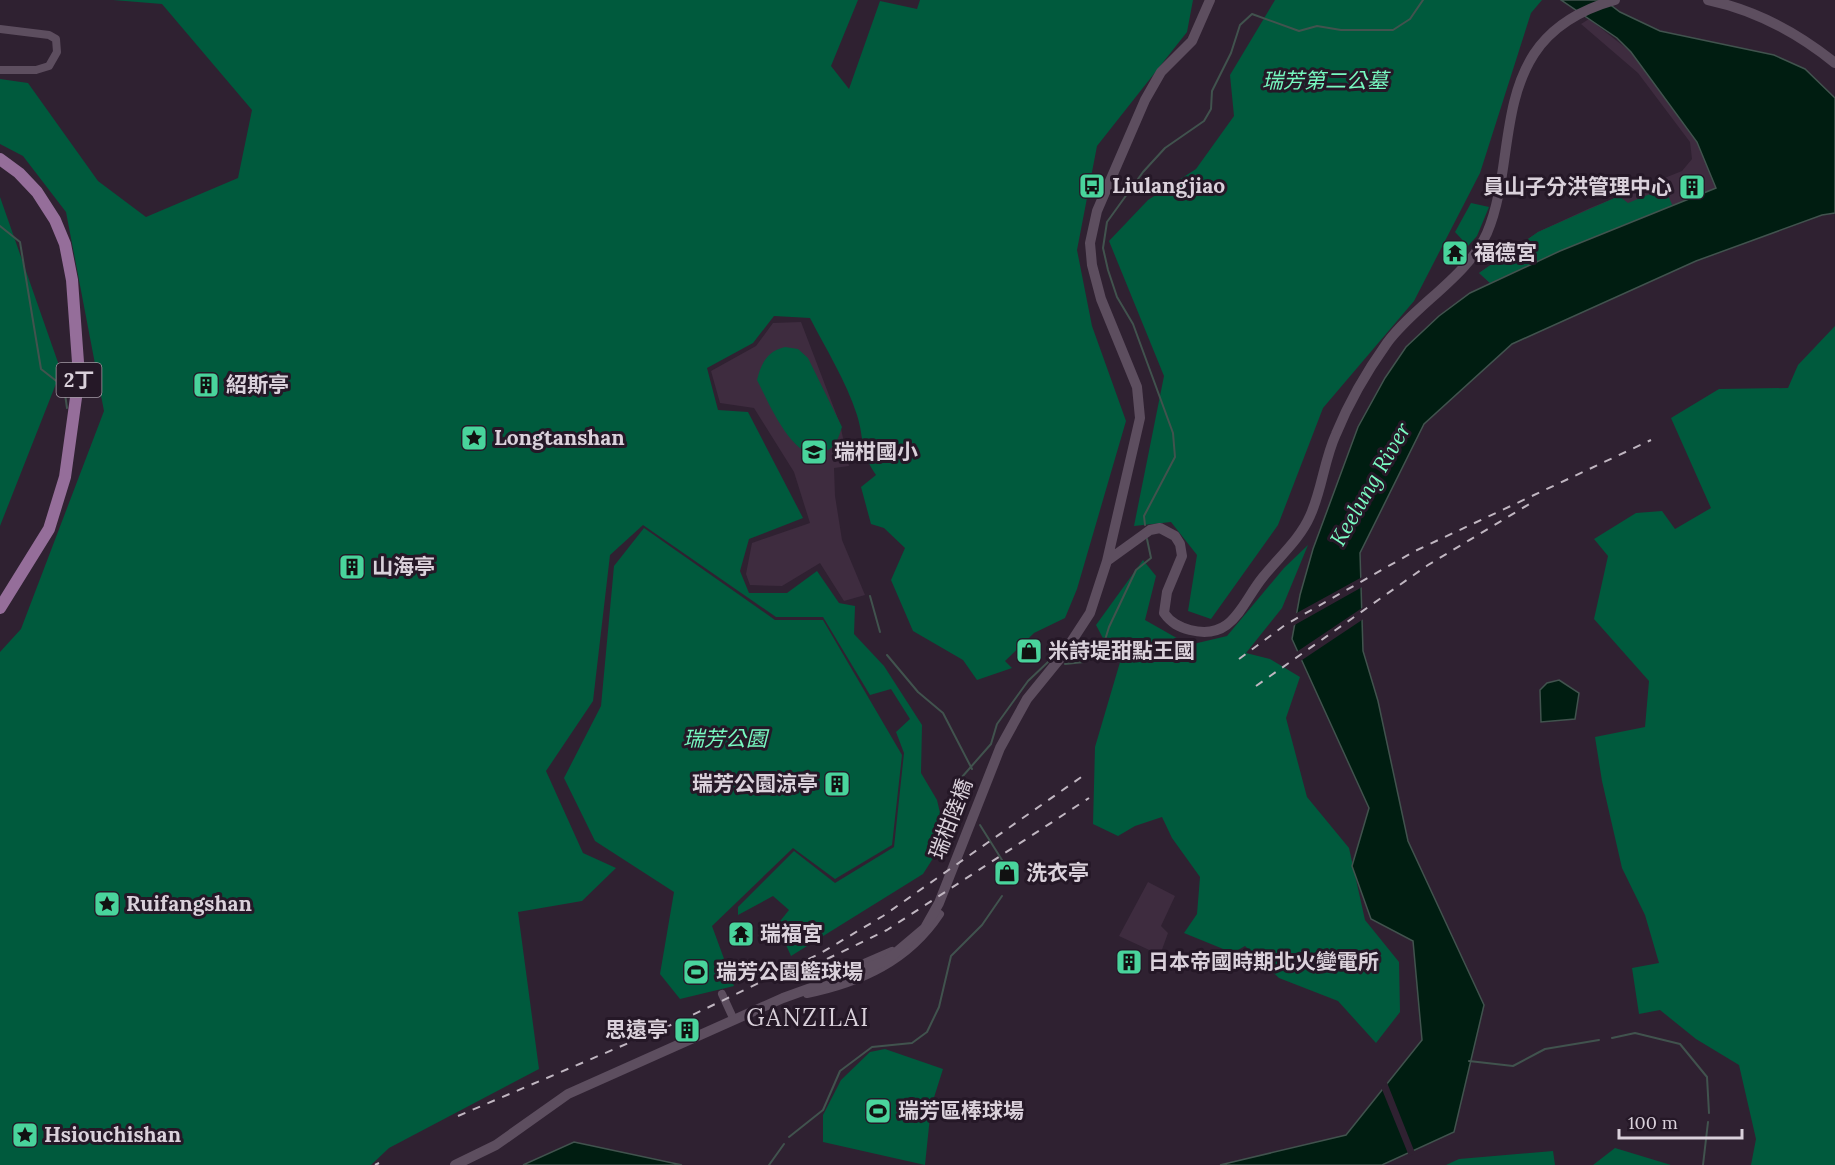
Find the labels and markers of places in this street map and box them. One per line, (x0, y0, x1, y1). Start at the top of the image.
bus stop icon: Liulangjiao (1077, 171, 1107, 201)
place label: Liulangjiao (1112, 172, 1225, 199)
building icon: 員山子分洪管理中心 (1677, 172, 1707, 202)
place label: 員山子分洪管理中心 (1483, 173, 1672, 200)
temple icon: 福德宮 (1440, 238, 1470, 268)
place label: 福德宮 (1474, 239, 1537, 266)
building icon: 紹斯亭 (191, 370, 221, 400)
place label: 紹斯亭 (226, 371, 289, 398)
place icon: Longtanshan (459, 423, 489, 453)
place label: Longtanshan (494, 424, 625, 451)
school or university icon: 瑞柑國小 (799, 437, 829, 467)
place label: 瑞柑國小 (834, 438, 918, 465)
building icon: 山海亭 (337, 552, 367, 582)
place label: 山海亭 (372, 553, 435, 580)
shop icon: 米詩堤甜點王國 (1014, 636, 1044, 666)
place label: 米詩堤甜點王國 (1048, 637, 1195, 664)
building icon: 瑞芳公園涼亭 (822, 769, 852, 799)
place label: 瑞芳公園涼亭 (692, 770, 818, 797)
shop icon: 洗衣亭 (992, 858, 1022, 888)
place label: 洗衣亭 (1026, 859, 1089, 886)
place icon: Ruifangshan (92, 889, 122, 919)
place label: Ruifangshan (126, 890, 252, 917)
temple icon: 瑞福宮 (726, 919, 756, 949)
place label: 瑞福宮 (760, 920, 823, 947)
building icon: 日本帝國時期北火變電所 (1114, 947, 1144, 977)
place label: 日本帝國時期北火變電所 (1148, 948, 1379, 975)
sports icon: 瑞芳公園籃球場 (681, 957, 711, 987)
place label: 瑞芳公園籃球場 (716, 958, 863, 985)
building icon: 思遠亭 (672, 1015, 702, 1045)
place label: 思遠亭 (605, 1016, 668, 1043)
sports icon: 瑞芳區棒球場 (863, 1096, 893, 1126)
place label: 瑞芳區棒球場 (898, 1097, 1024, 1124)
place icon: Hsiouchishan (10, 1120, 40, 1150)
place label: Hsiouchishan (44, 1121, 181, 1148)

